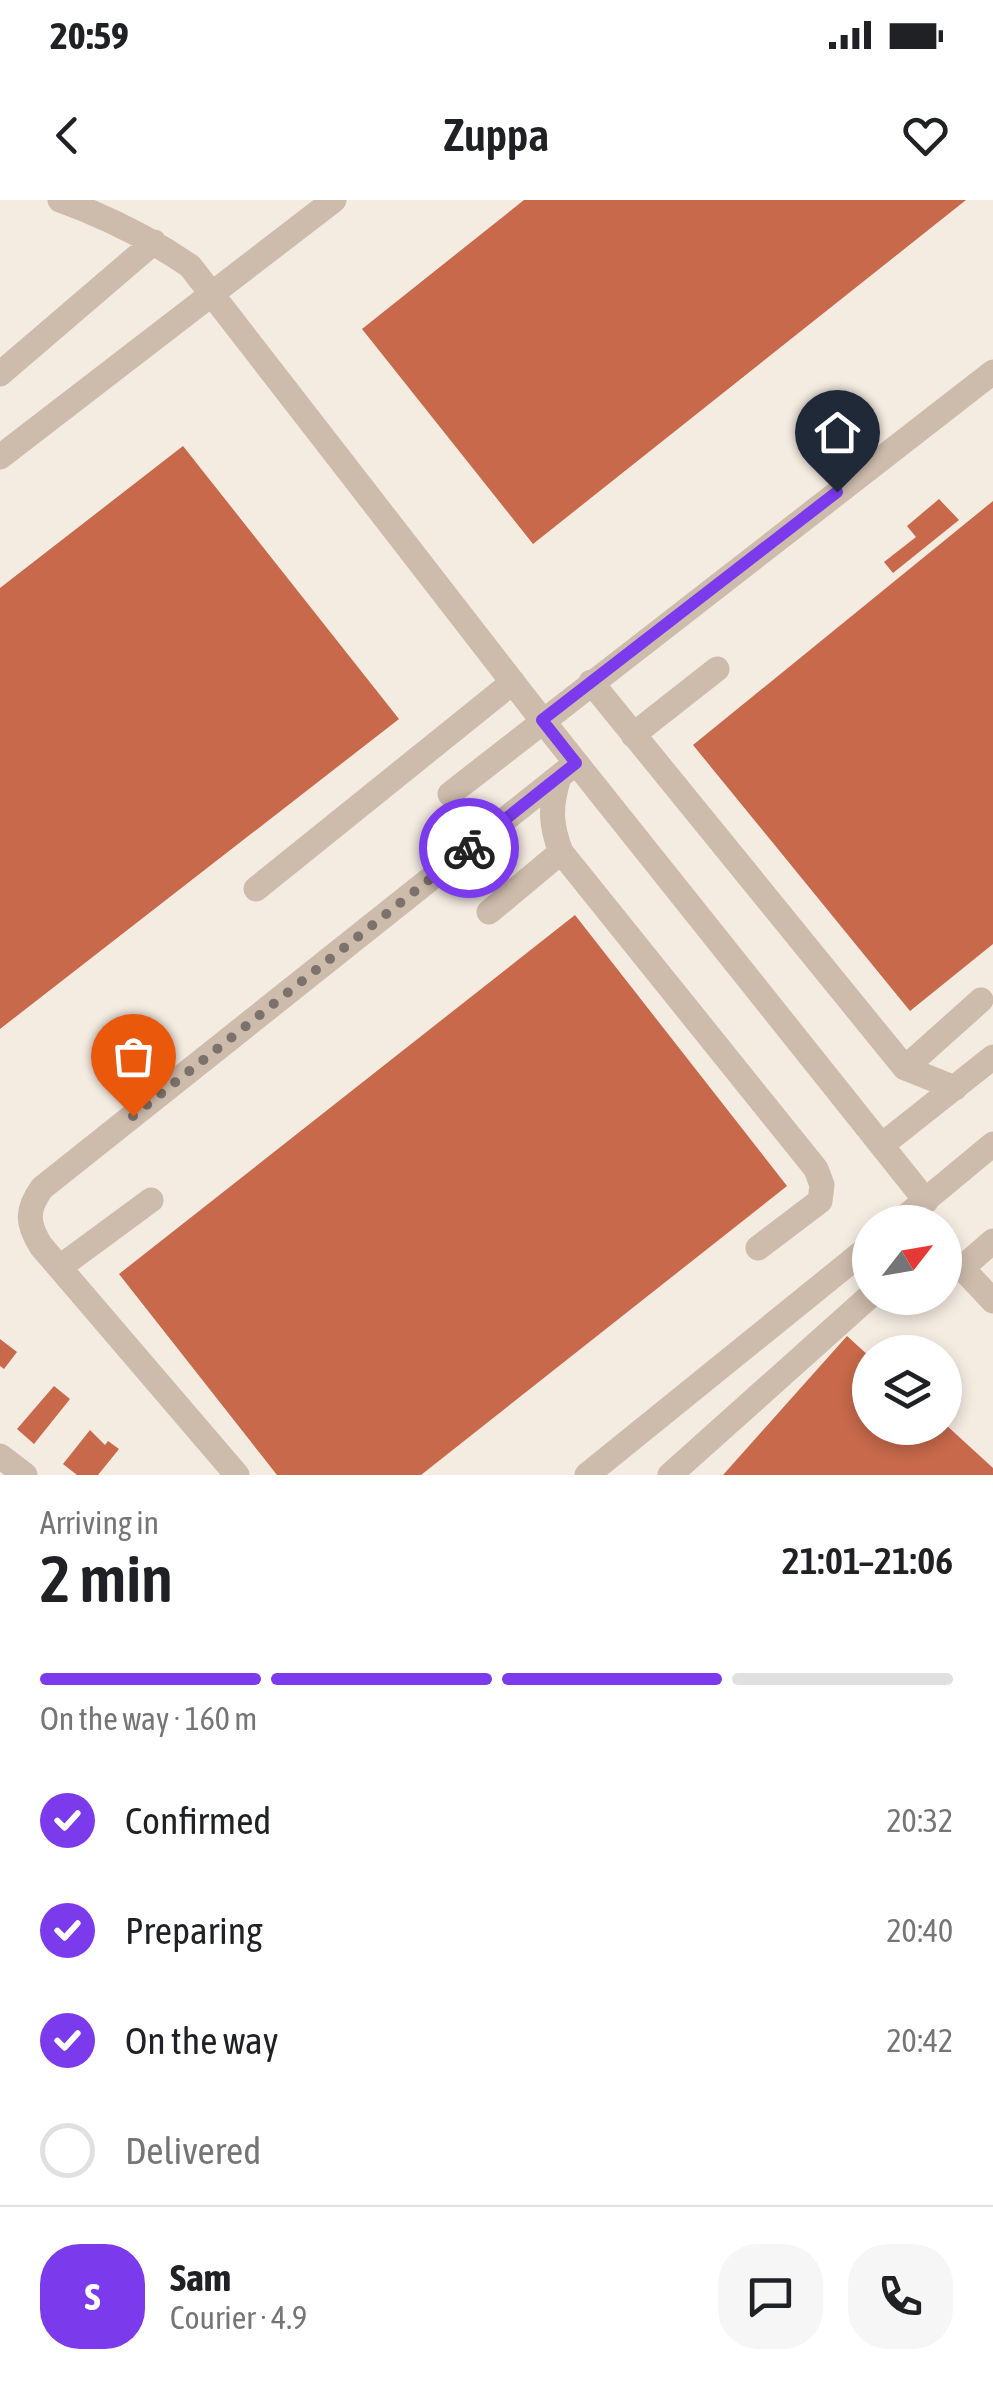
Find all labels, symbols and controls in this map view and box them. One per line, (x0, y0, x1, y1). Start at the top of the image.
text: 20:59 (50, 14, 129, 57)
icon: back (40, 108, 95, 163)
icon: heart (898, 108, 953, 163)
text: Zuppa (444, 109, 549, 161)
pin (795, 390, 880, 493)
icon: home (810, 405, 865, 460)
courier (419, 798, 519, 898)
icon: bike (442, 821, 497, 876)
pin (91, 1014, 176, 1117)
icon: bag (106, 1029, 161, 1084)
north arrow (852, 1205, 962, 1315)
map controls (852, 1205, 962, 1445)
button: layers (852, 1335, 962, 1445)
text: Arriving in (40, 1504, 159, 1541)
text: 21:01–21:06 (782, 1539, 953, 1582)
text: 2 min (40, 1541, 173, 1616)
text: On the way · 160 m (40, 1700, 257, 1737)
icon: check (40, 1793, 95, 1848)
text: Confirmed (125, 1799, 271, 1842)
text: 20:32 (887, 1802, 953, 1839)
icon: check (40, 1903, 95, 1958)
text: Preparing (125, 1909, 263, 1952)
text: 20:40 (887, 1912, 953, 1949)
icon: check (40, 2013, 95, 2068)
text: On the way (125, 2019, 278, 2062)
text: 20:42 (887, 2022, 953, 2059)
text: Delivered (125, 2129, 261, 2172)
button: chat (718, 2244, 823, 2349)
button: phone (848, 2244, 953, 2349)
text: Sam (170, 2256, 231, 2299)
text: S (85, 2275, 100, 2318)
text: Courier · 4.9 (170, 2299, 307, 2336)

